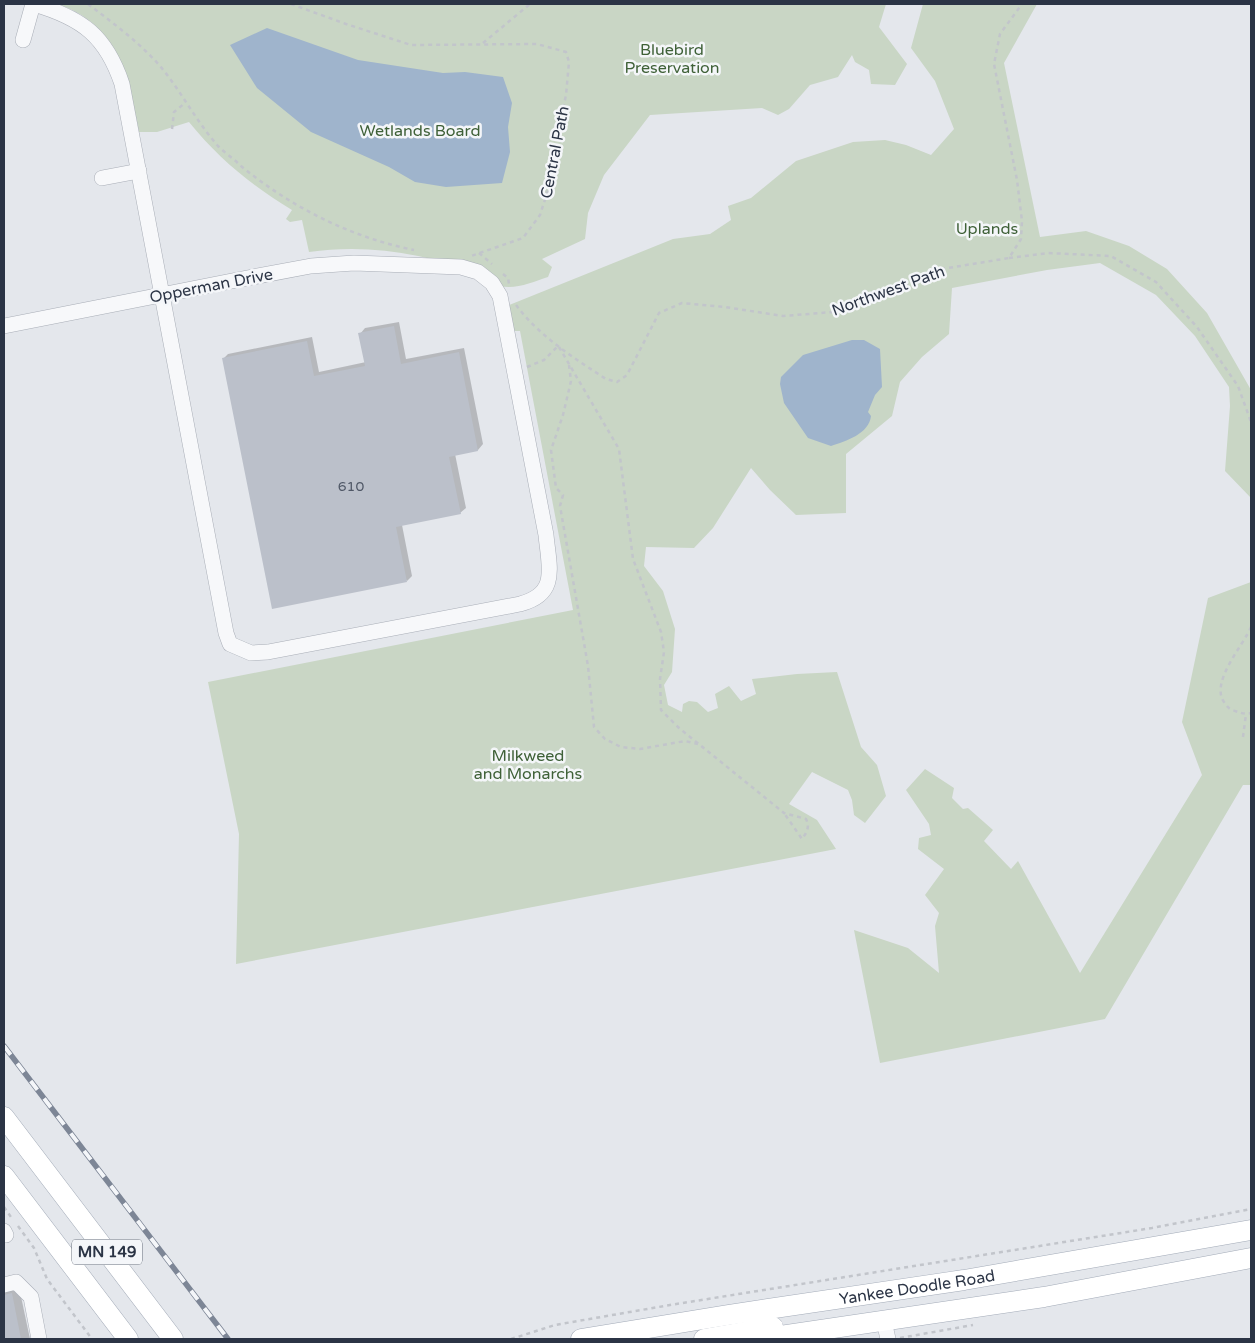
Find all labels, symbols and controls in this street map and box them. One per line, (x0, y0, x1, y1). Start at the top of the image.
park label: Bluebird Preservation (624, 40, 720, 78)
street label: Central Path (536, 104, 574, 200)
park label: Wetlands Board (360, 121, 481, 141)
park label: Uplands (956, 219, 1018, 239)
street label: Northwest Path (829, 261, 948, 321)
street label: Opperman Drive (148, 264, 275, 308)
house number: 610 (338, 478, 364, 495)
park label: Milkweed and Monarchs (474, 746, 582, 784)
road number: MN 149 (72, 1240, 142, 1264)
street label: Yankee Doodle Road (838, 1266, 997, 1309)

